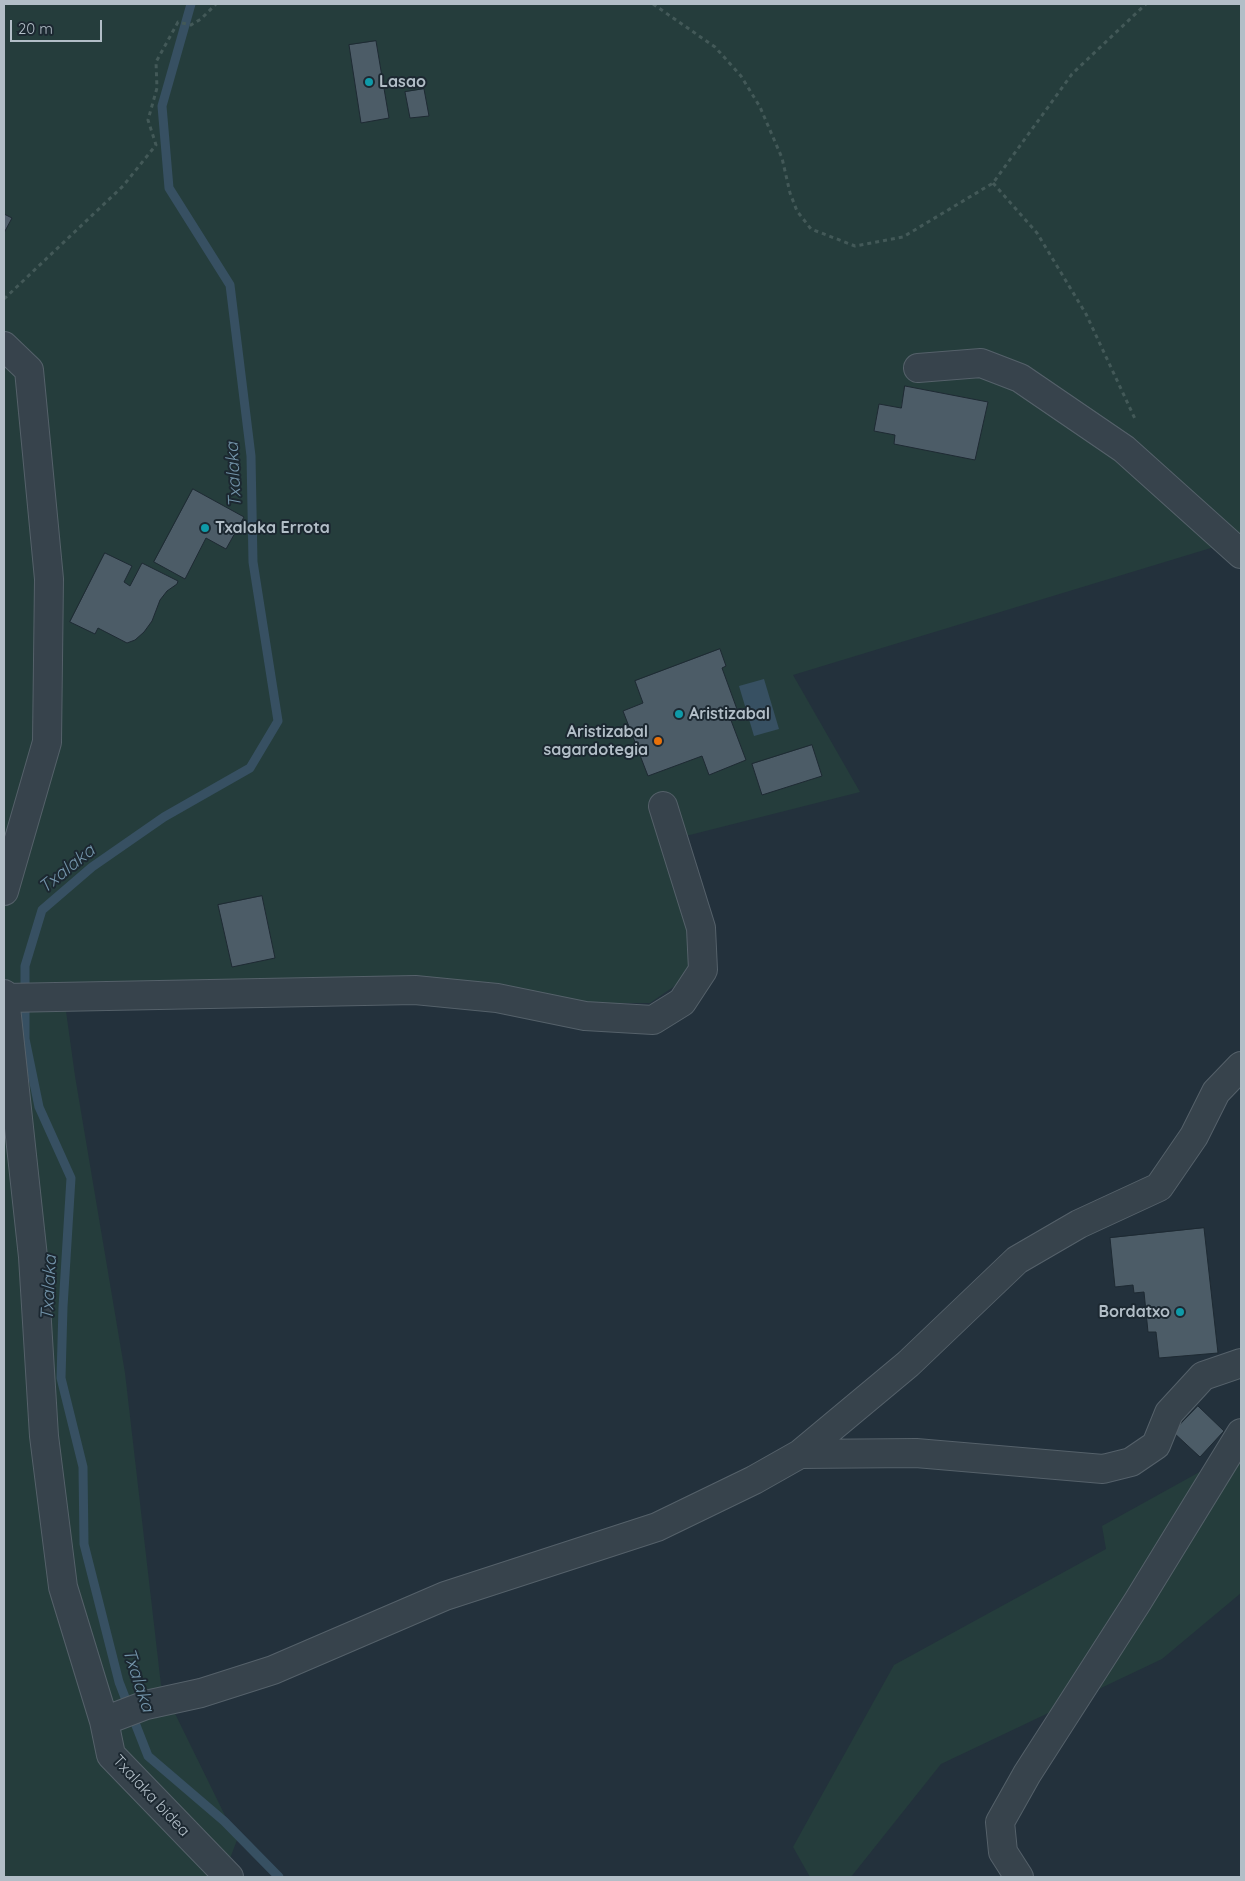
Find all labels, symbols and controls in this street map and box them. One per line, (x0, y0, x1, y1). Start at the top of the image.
scale bar (12, 10, 105, 42)
text: 20 m (18, 19, 53, 38)
place label: Lasao (379, 72, 426, 92)
marker: Lasao (363, 76, 375, 88)
water label: Txalaka (221, 442, 247, 508)
place label: Txalaka Errota (215, 518, 330, 538)
marker: Txalaka Errota (199, 522, 211, 534)
place label: Aristizabal (689, 704, 770, 724)
marker: Aristizabal (673, 708, 685, 720)
place label: Aristizabal sagardotegia (543, 722, 648, 760)
marker: Aristizabal sagardotegia (652, 735, 664, 747)
water label: Txalaka (35, 840, 99, 898)
water label: Txalaka (36, 1255, 62, 1321)
place label: Bordatxo (1099, 1302, 1170, 1322)
marker: Bordatxo (1174, 1306, 1186, 1318)
water label: Txalaka (118, 1645, 158, 1715)
street label: Txalaka bidea (108, 1751, 194, 1841)

